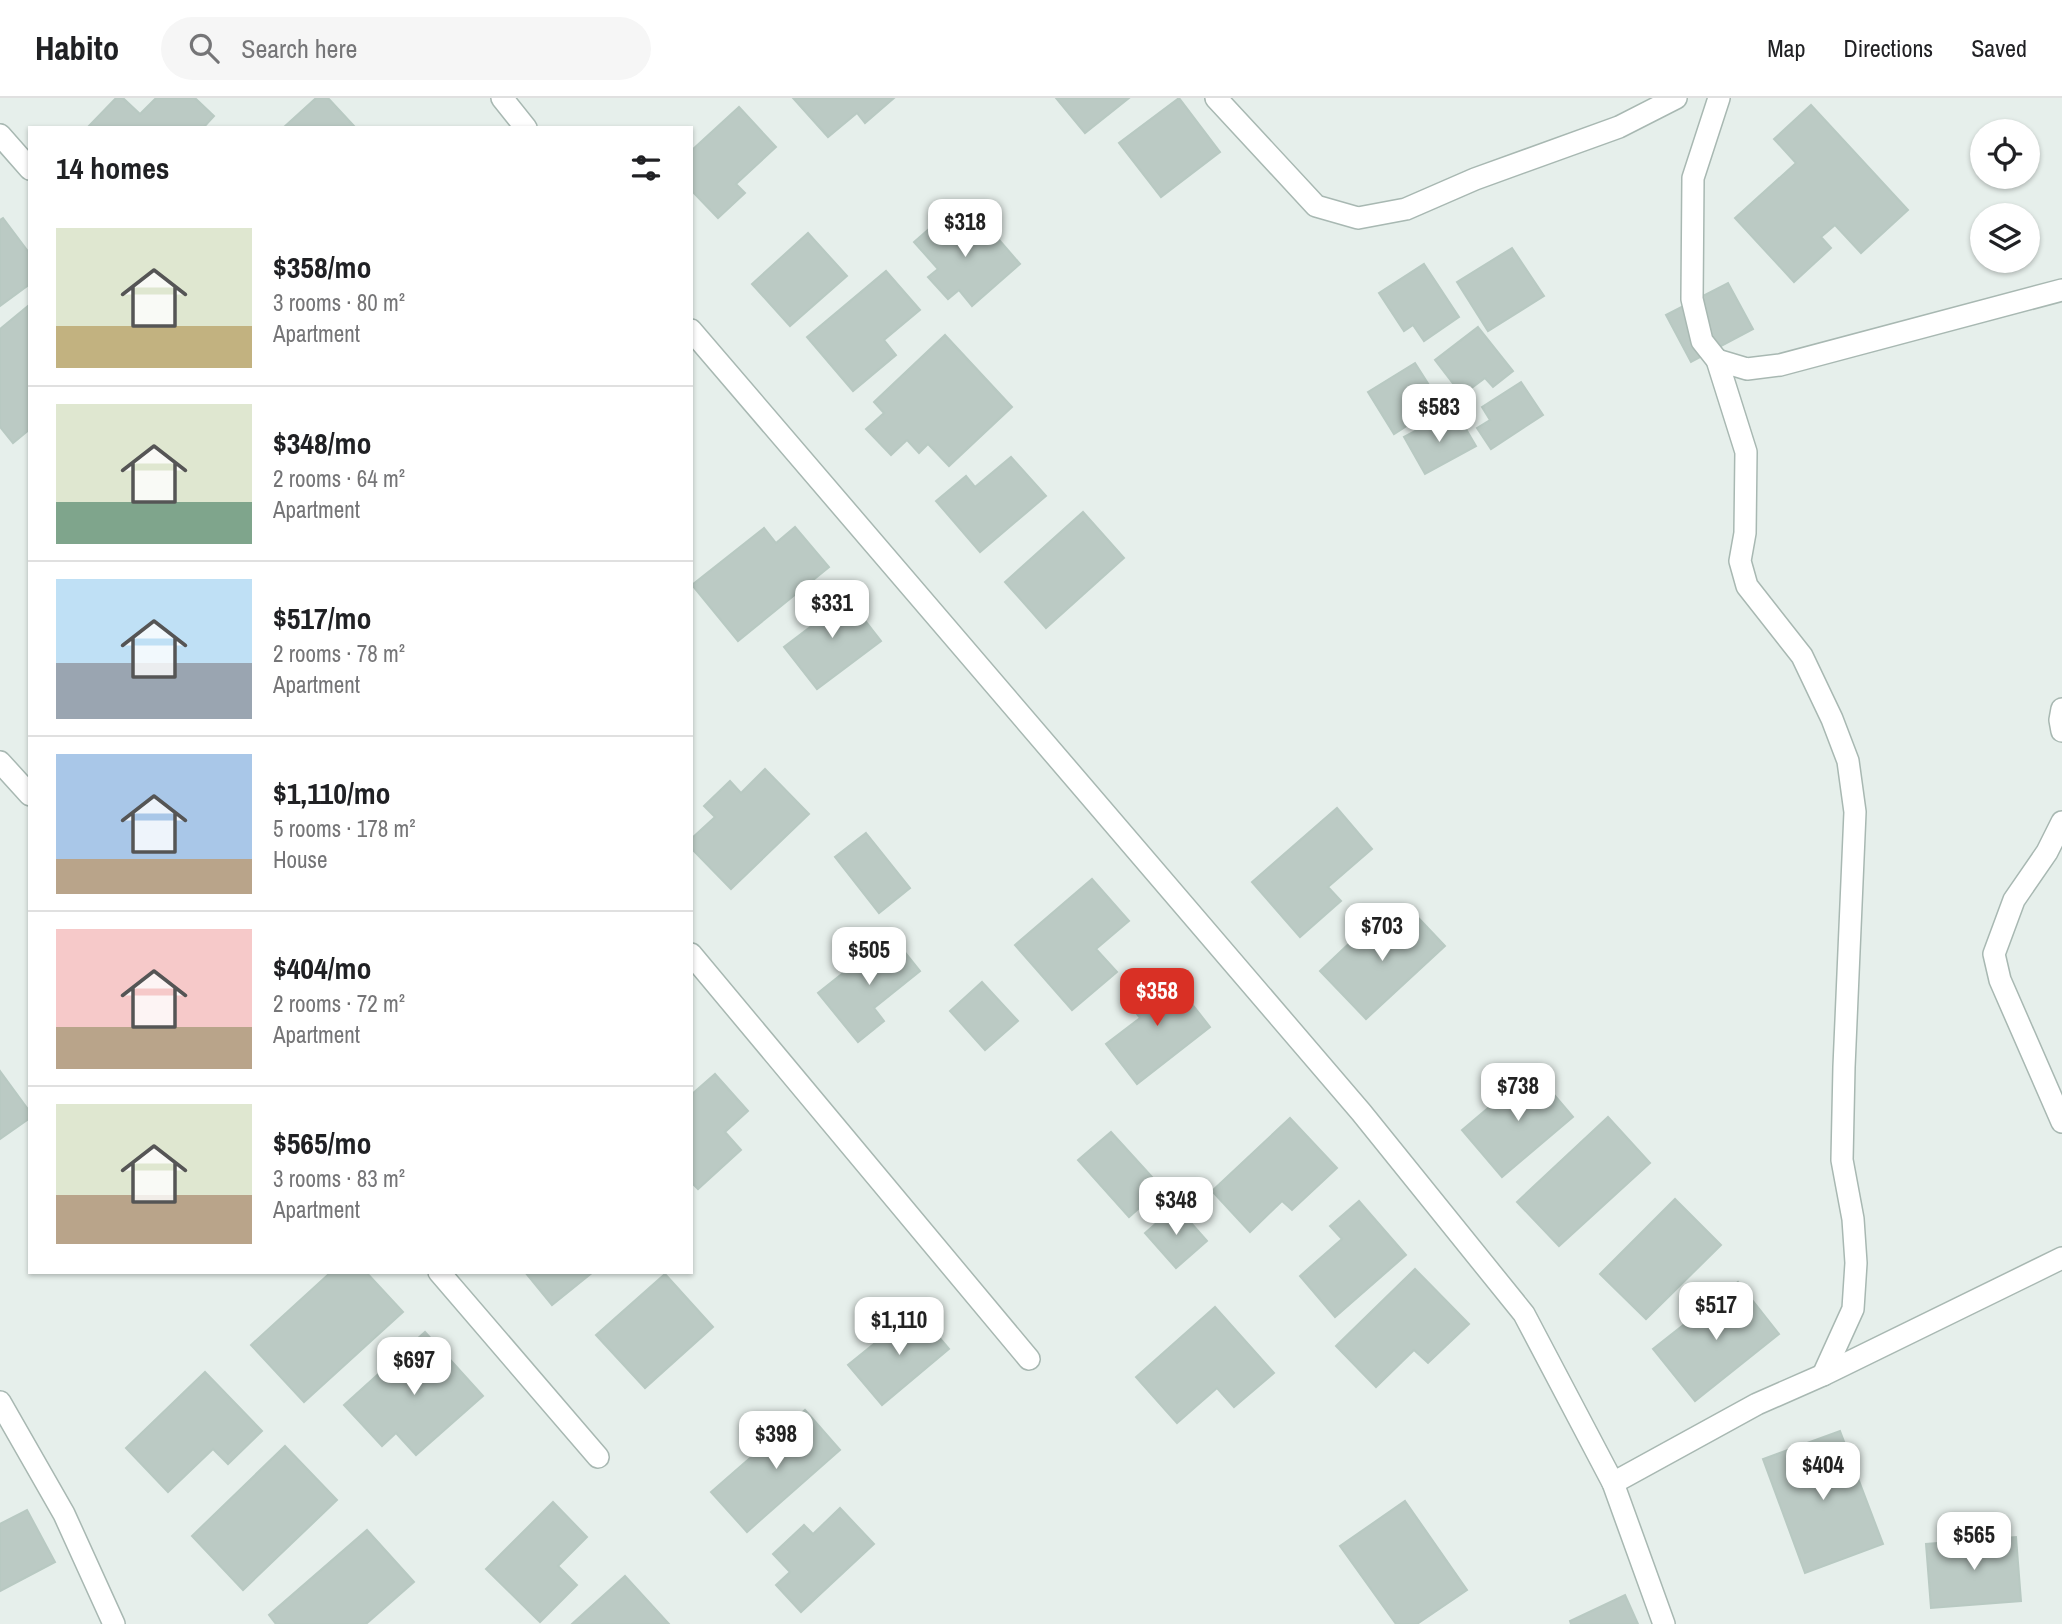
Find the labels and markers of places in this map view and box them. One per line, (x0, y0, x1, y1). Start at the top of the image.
pin: $318 (924, 200, 1006, 259)
pin: $583 (1398, 384, 1480, 444)
pin: $331 (791, 580, 873, 640)
pin: $703 (1341, 904, 1423, 963)
pin: $505 (828, 928, 910, 987)
pin: $358 (1116, 968, 1198, 1028)
pin: $738 (1477, 1063, 1559, 1123)
pin: $348 (1135, 1178, 1217, 1237)
pin: $517 (1675, 1282, 1757, 1342)
pin: $1,110 (842, 1298, 956, 1357)
pin: $697 (373, 1338, 455, 1397)
pin: $398 (735, 1412, 817, 1471)
pin: $404 (1782, 1442, 1864, 1502)
pin: $565 (1933, 1512, 2015, 1572)

